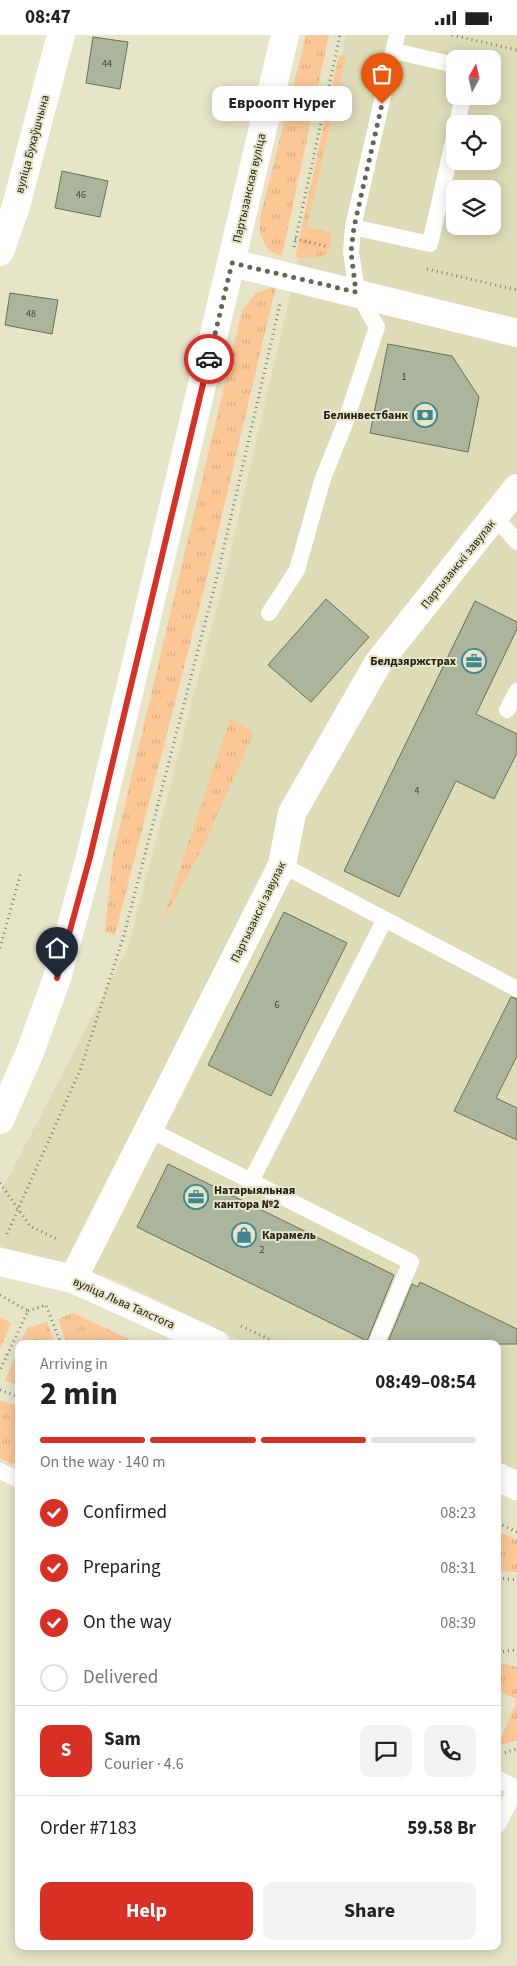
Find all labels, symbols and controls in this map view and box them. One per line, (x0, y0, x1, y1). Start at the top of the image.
text: 08:47 (25, 4, 71, 31)
north arrow (446, 50, 501, 105)
map controls (446, 50, 501, 235)
pin (361, 53, 403, 104)
house number: 44 (102, 57, 112, 71)
icon: bag (368, 60, 396, 88)
callout: Евроопт Hyper (212, 87, 352, 121)
text: Евроопт Hyper (228, 92, 336, 114)
street label: вуліца Бухаўшчына (11, 93, 54, 195)
button: locate (446, 115, 501, 170)
street label: Партызанская вуліца (229, 132, 270, 244)
button: layers (446, 180, 501, 235)
house number: 46 (76, 188, 86, 202)
house number: 48 (26, 307, 36, 321)
courier (184, 334, 234, 384)
icon: car (195, 345, 223, 373)
house number: 1 (402, 370, 407, 384)
bank icon: Белинвестбанк (412, 402, 438, 428)
place label: Белинвестбанк (323, 407, 408, 424)
street label: Партызанскі завулак (417, 516, 500, 613)
office icon: Белдзяржстрах (461, 648, 487, 674)
place label: Белдзяржстрах (370, 653, 456, 670)
house number: 4 (415, 784, 420, 798)
street label: Партызанскі завулак (227, 859, 290, 966)
pin (36, 927, 78, 978)
icon: home (43, 934, 71, 962)
house number: 6 (275, 998, 280, 1012)
place label: Натарыяльная кантора №2 (214, 1182, 295, 1213)
office icon: Натарыяльная кантора №2 (183, 1184, 209, 1210)
shop icon: Карамель (231, 1222, 257, 1248)
place label: Карамель (262, 1227, 316, 1244)
house number: 2 (260, 1243, 265, 1257)
street label: вуліца Льва Талстога (70, 1273, 177, 1334)
text: Arriving in (40, 1353, 108, 1375)
text: 08:49–08:54 (375, 1369, 476, 1396)
text: 2 min (40, 1371, 118, 1417)
text: On the way · 140 m (40, 1451, 165, 1473)
icon: check (40, 1499, 68, 1527)
text: Confirmed (83, 1499, 167, 1526)
text: 08:23 (440, 1502, 476, 1524)
icon: check (40, 1554, 68, 1582)
text: Preparing (83, 1554, 161, 1581)
text: 08:31 (440, 1557, 476, 1579)
icon: check (40, 1609, 68, 1637)
text: On the way (83, 1609, 172, 1636)
text: 08:39 (440, 1612, 476, 1634)
text: Delivered (83, 1664, 158, 1691)
button: chat (360, 1725, 412, 1777)
button: phone (424, 1725, 476, 1777)
text: Sam (104, 1726, 141, 1753)
text: S (61, 1737, 71, 1764)
text: Courier · 4.6 (104, 1753, 184, 1775)
text: Order #7183 (40, 1815, 137, 1842)
text: 59.58 Br (407, 1815, 476, 1842)
button: Help (40, 1882, 253, 1940)
button: Share (263, 1882, 476, 1940)

